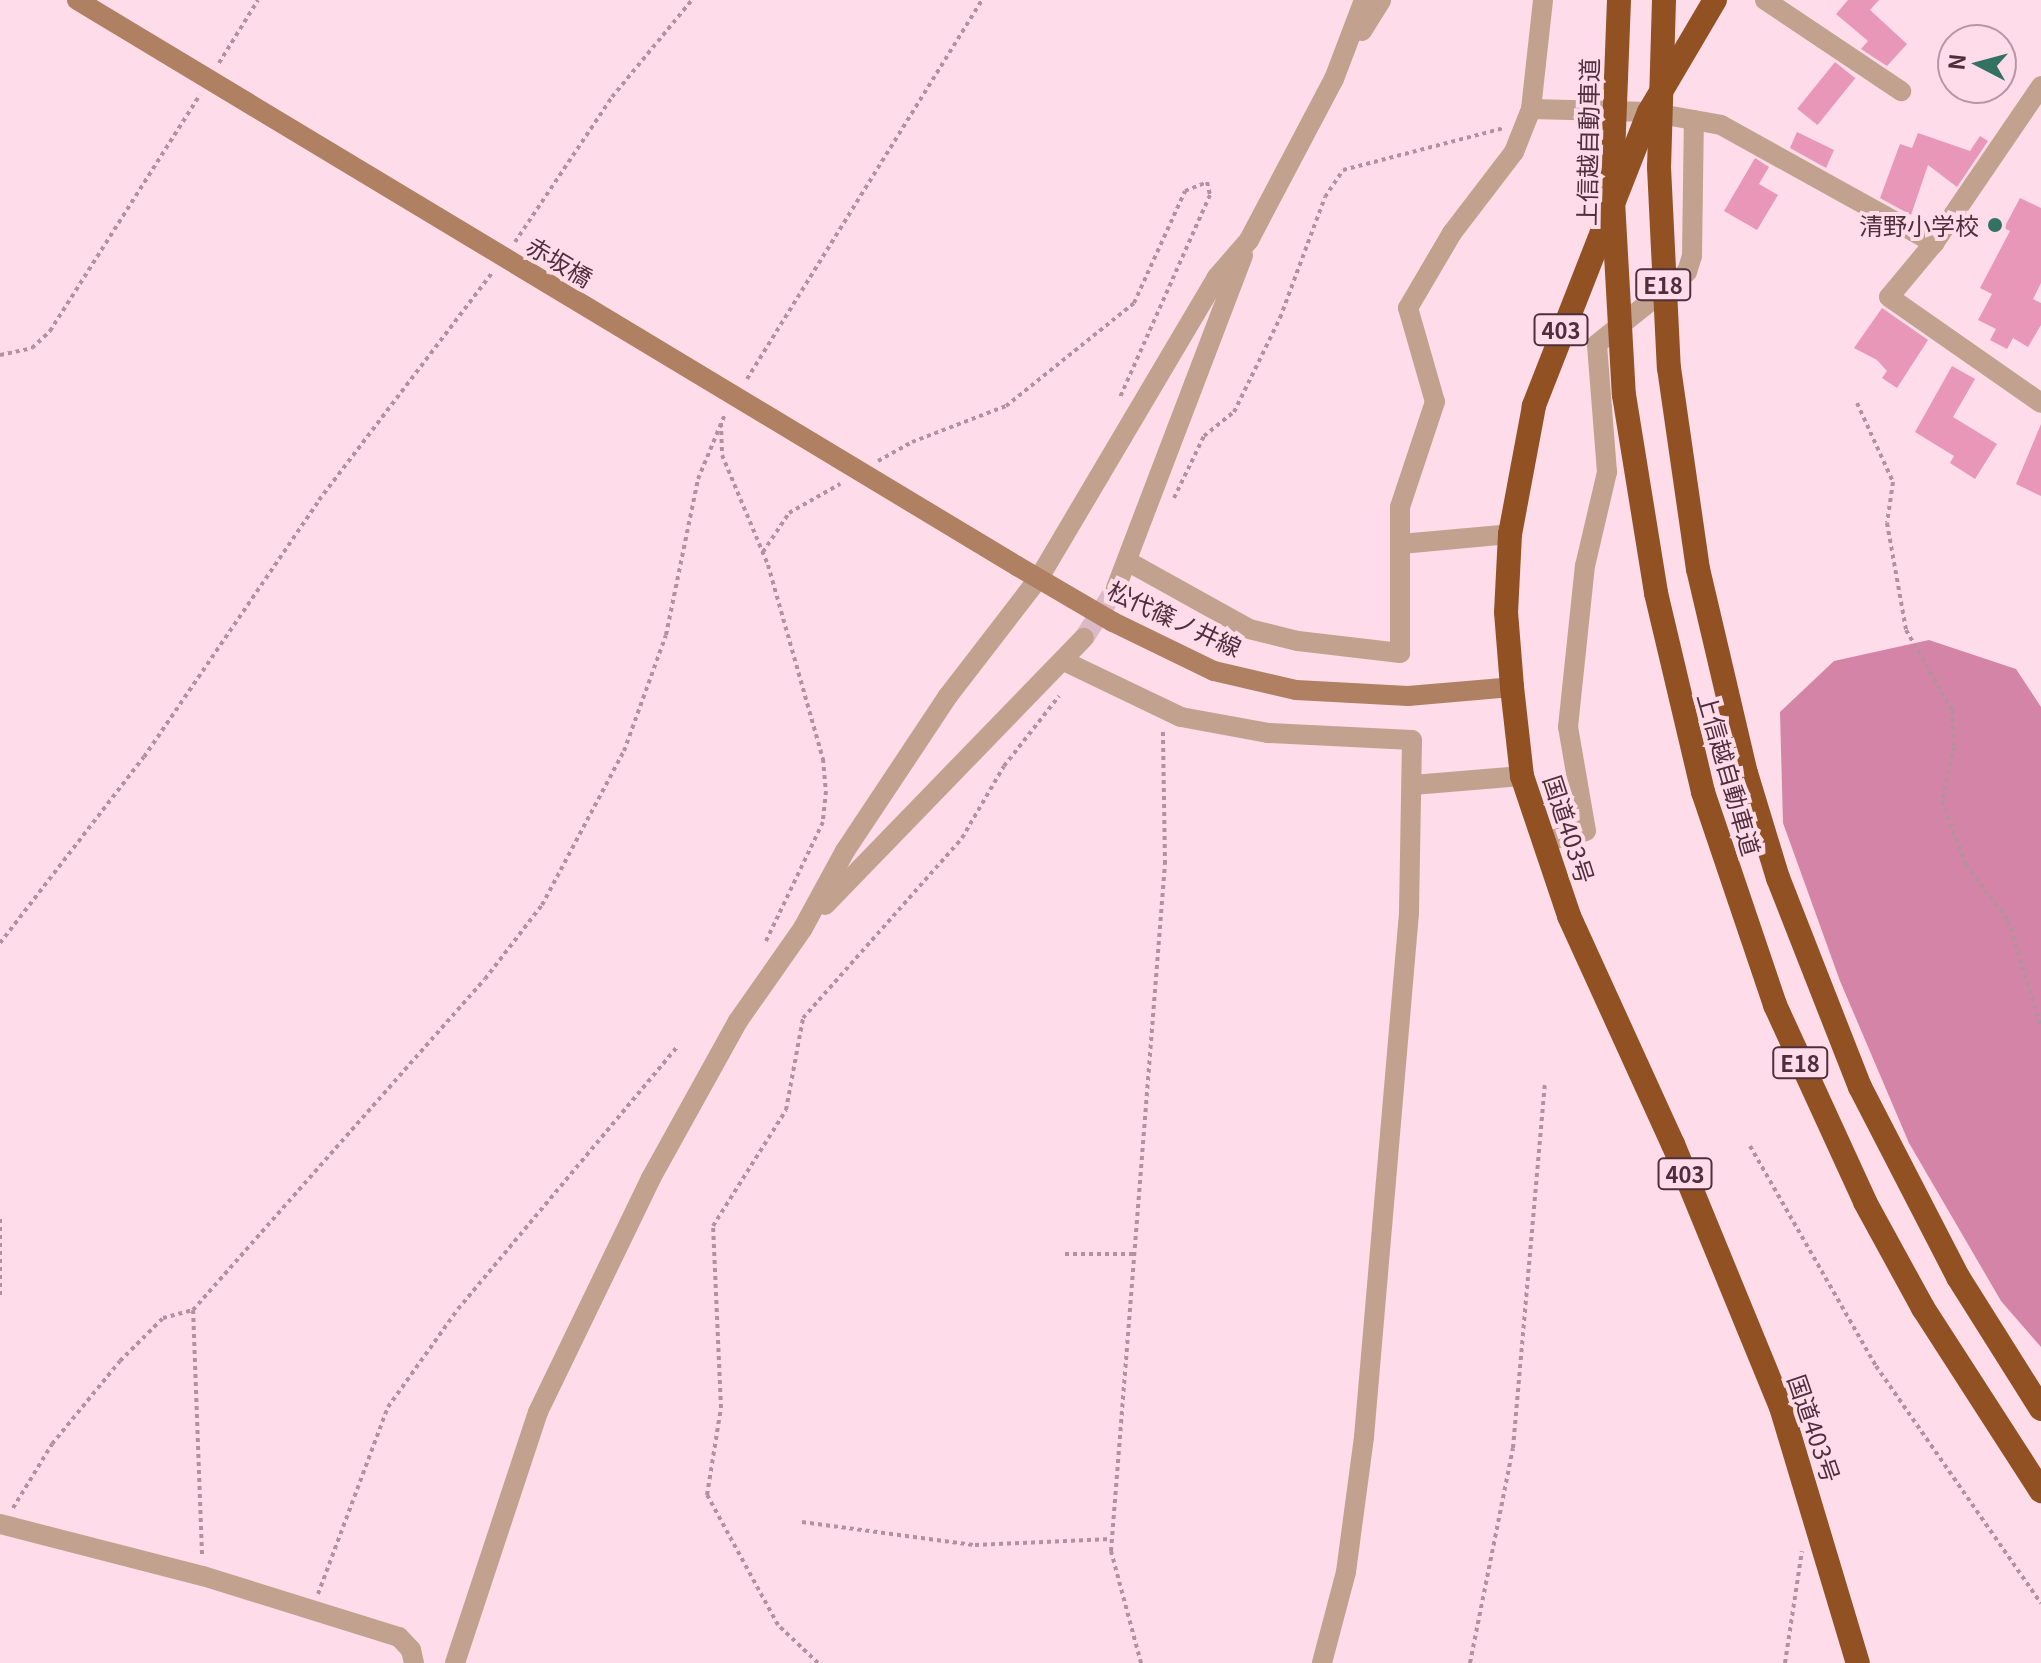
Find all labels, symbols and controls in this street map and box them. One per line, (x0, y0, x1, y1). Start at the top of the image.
north arrow (1937, 24, 2017, 104)
text: N (1938, 52, 1972, 72)
street label: 上信越自動車道 (1571, 58, 1603, 226)
place label: 清野小学校 (1859, 211, 1979, 239)
marker: 清野小学校 (1986, 216, 2004, 234)
street label: 赤坂橋 (522, 230, 598, 292)
road number: E18 (1635, 267, 1691, 303)
road number: 403 (1533, 312, 1589, 348)
street label: 松代篠ノ井線 (1104, 575, 1246, 661)
street label: 上信越自動車道 (1693, 689, 1767, 859)
street label: 国道403号 (1539, 771, 1601, 887)
road number: E18 (1772, 1045, 1828, 1081)
road number: 403 (1657, 1156, 1713, 1192)
street label: 国道403号 (1783, 1370, 1847, 1486)

